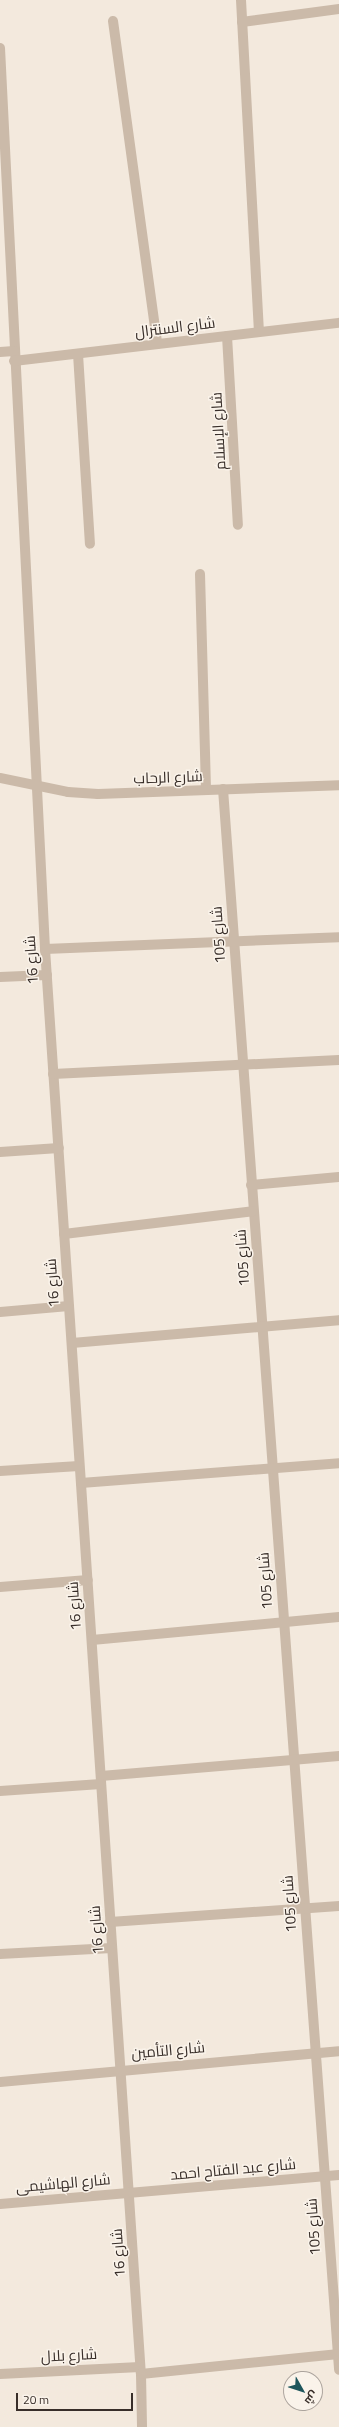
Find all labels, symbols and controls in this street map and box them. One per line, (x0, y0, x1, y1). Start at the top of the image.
street label: شارع السنترال (134, 313, 216, 341)
street label: شارع الإسلام (207, 392, 229, 470)
street label: شارع الرحاب (133, 767, 203, 787)
street label: شارع 105 (207, 906, 229, 964)
street label: شارع 16 (20, 935, 42, 985)
street label: شارع 105 (231, 1229, 253, 1287)
street label: شارع 16 (41, 1258, 63, 1308)
street label: شارع 105 (254, 1552, 276, 1610)
street label: شارع 16 (63, 1581, 85, 1631)
street label: شارع 105 (278, 1875, 300, 1933)
street label: شارع 16 (85, 1905, 107, 1955)
street label: شارع التأمين (130, 2038, 206, 2062)
street label: شارع عبد الفتاح احمد (169, 2155, 297, 2183)
street label: شارع الهاشيمى (15, 2170, 111, 2196)
street label: شارع 105 (302, 2198, 324, 2256)
street label: شارع 16 (107, 2228, 129, 2278)
street label: شارع بلال (40, 2345, 98, 2365)
north arrow (283, 2371, 323, 2411)
scale bar (18, 2385, 135, 2411)
text: ش (301, 2387, 322, 2408)
text: 20 m (23, 2390, 49, 2409)

